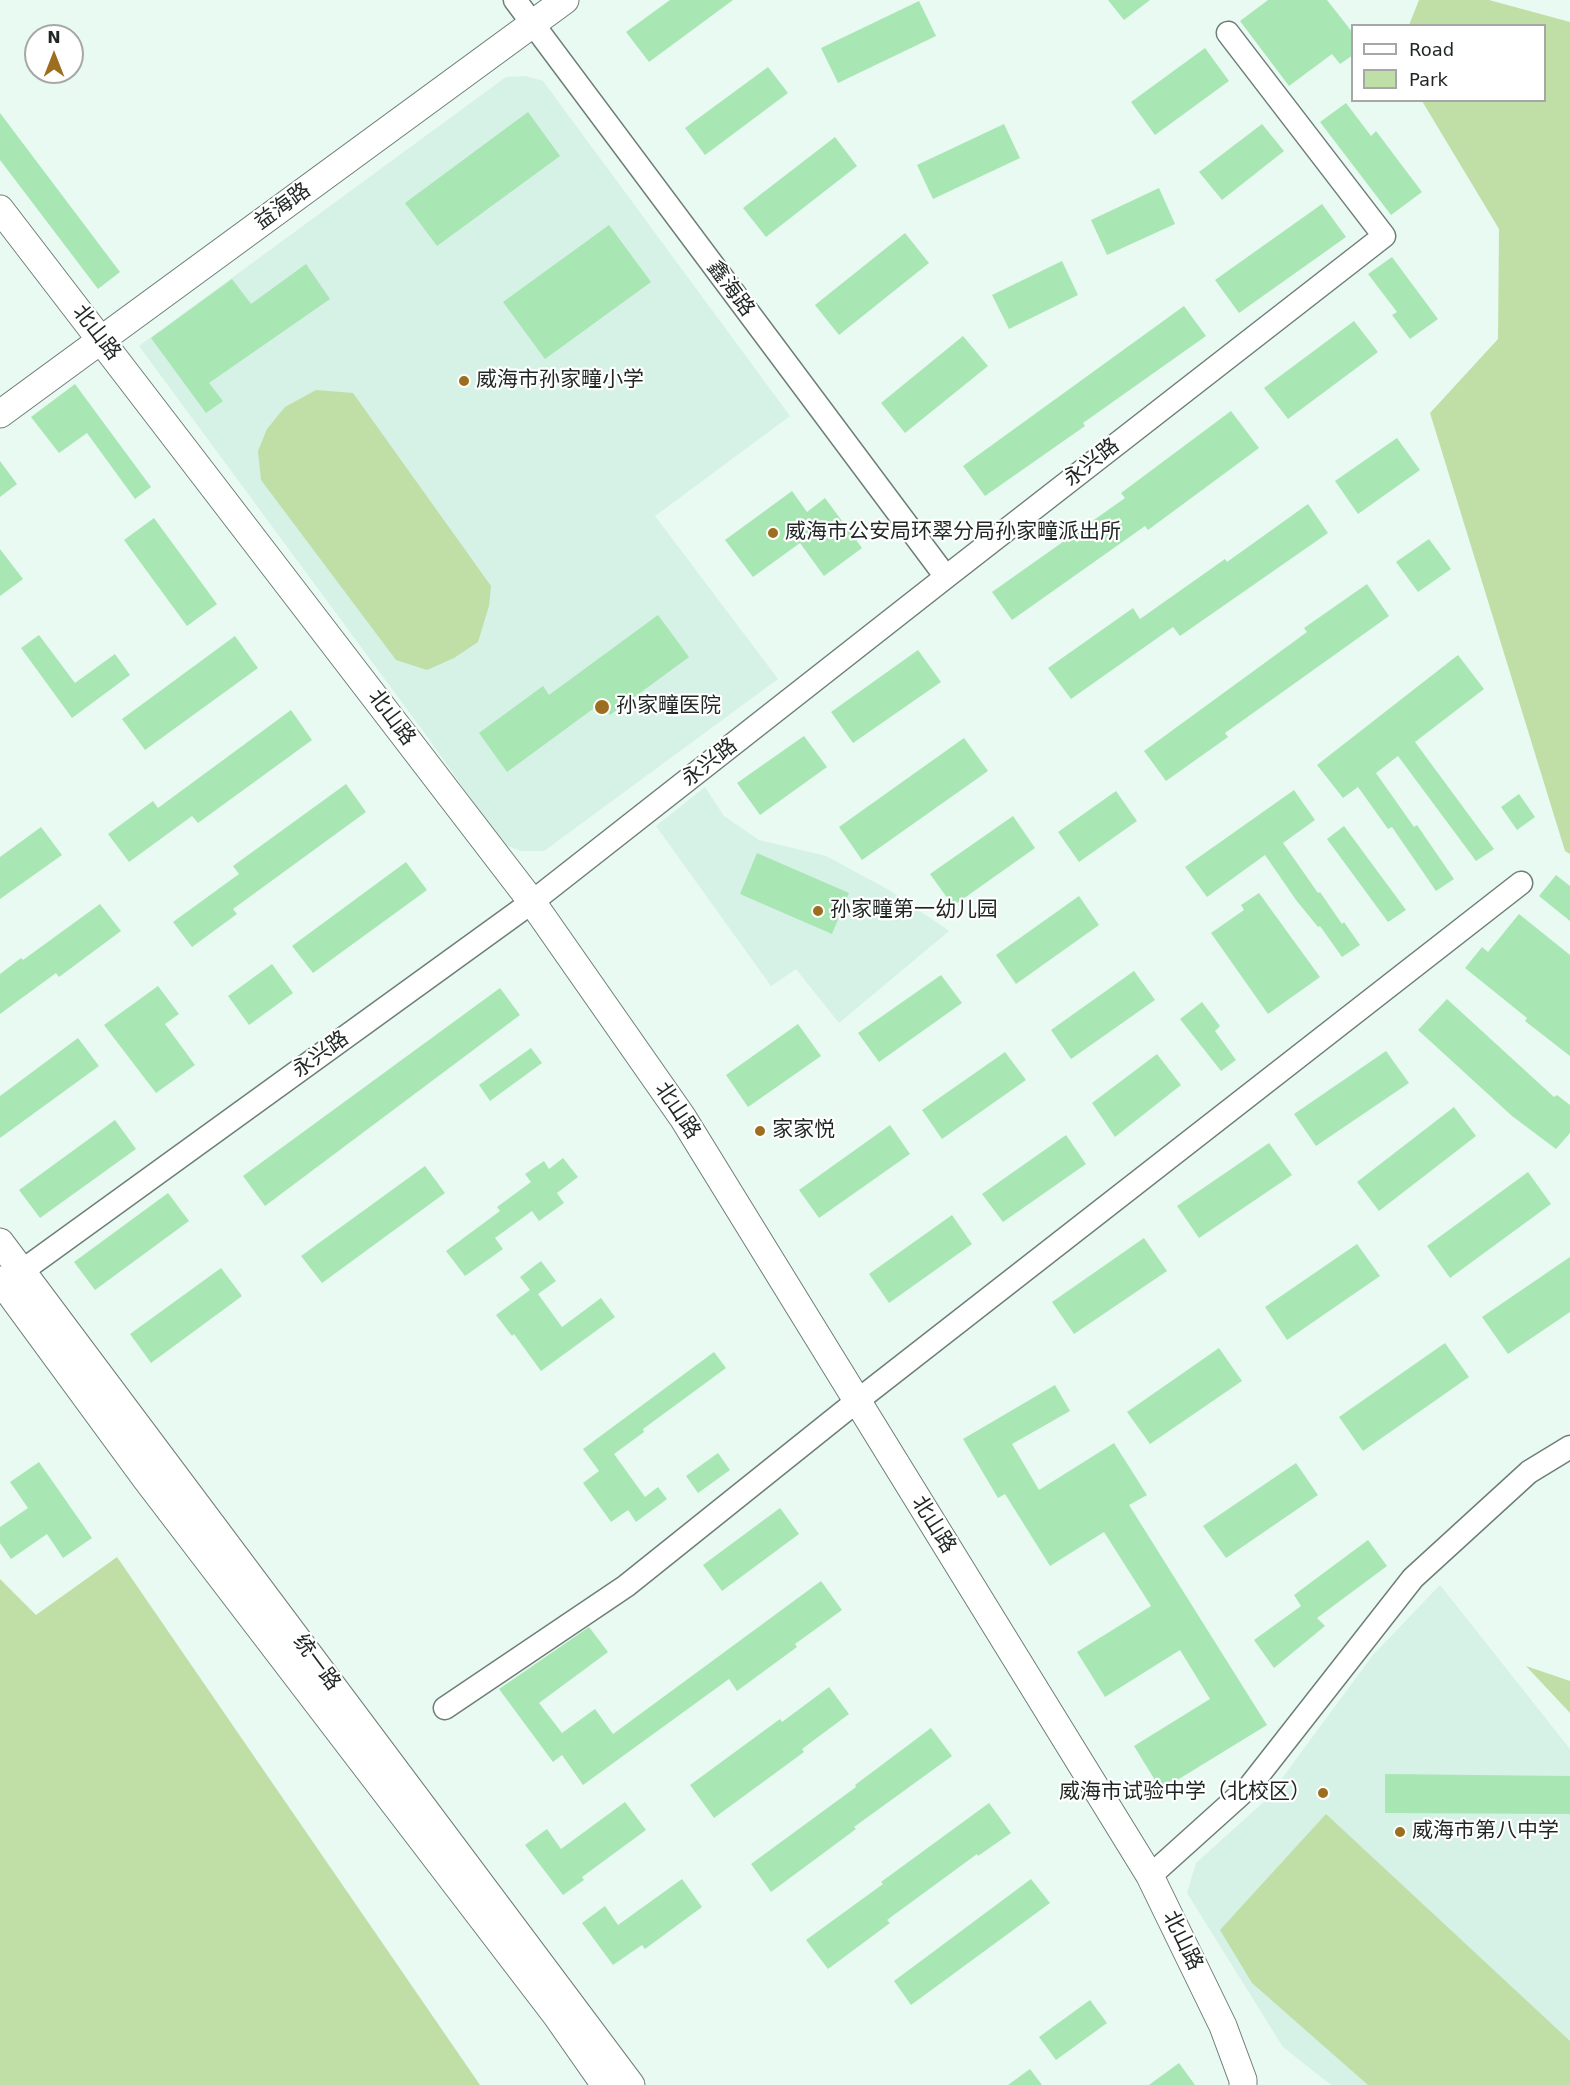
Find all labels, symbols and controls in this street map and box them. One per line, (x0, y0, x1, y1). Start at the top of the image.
north arrow (24, 24, 84, 84)
legend (1351, 24, 1546, 102)
text: N (47, 28, 61, 47)
text: Road (1409, 39, 1454, 60)
text: Park (1409, 69, 1448, 90)
street label: 益海路 (250, 178, 316, 236)
street label: 鑫海路 (701, 256, 759, 322)
street label: 北山路 (67, 300, 125, 366)
place label: 威海市孙家疃小学 (476, 368, 644, 394)
marker: 威海市孙家疃小学 (457, 374, 471, 388)
street label: 永兴路 (1059, 434, 1125, 492)
place label: 威海市公安局环翠分局孙家疃派出所 (785, 520, 1121, 546)
marker: 威海市公安局环翠分局孙家疃派出所 (766, 526, 780, 540)
street label: 北山路 (362, 685, 420, 751)
place label: 孙家疃医院 (616, 694, 721, 720)
marker: 孙家疃医院 (593, 698, 611, 716)
street label: 永兴路 (677, 734, 743, 792)
place label: 孙家疃第一幼儿园 (830, 898, 998, 924)
marker: 孙家疃第一幼儿园 (811, 904, 825, 918)
street label: 永兴路 (288, 1026, 354, 1084)
street label: 北山路 (649, 1078, 705, 1144)
place label: 家家悦 (772, 1118, 835, 1144)
marker: 家家悦 (753, 1124, 767, 1138)
street label: 北山路 (906, 1492, 960, 1558)
street label: 统一路 (287, 1630, 345, 1696)
place label: 威海市试验中学（北校区） (1059, 1780, 1311, 1806)
marker: 威海市试验中学（北校区） (1316, 1786, 1330, 1800)
place label: 威海市第八中学 (1412, 1819, 1559, 1845)
marker: 威海市第八中学 (1393, 1825, 1407, 1839)
street label: 北山路 (1157, 1907, 1207, 1975)

